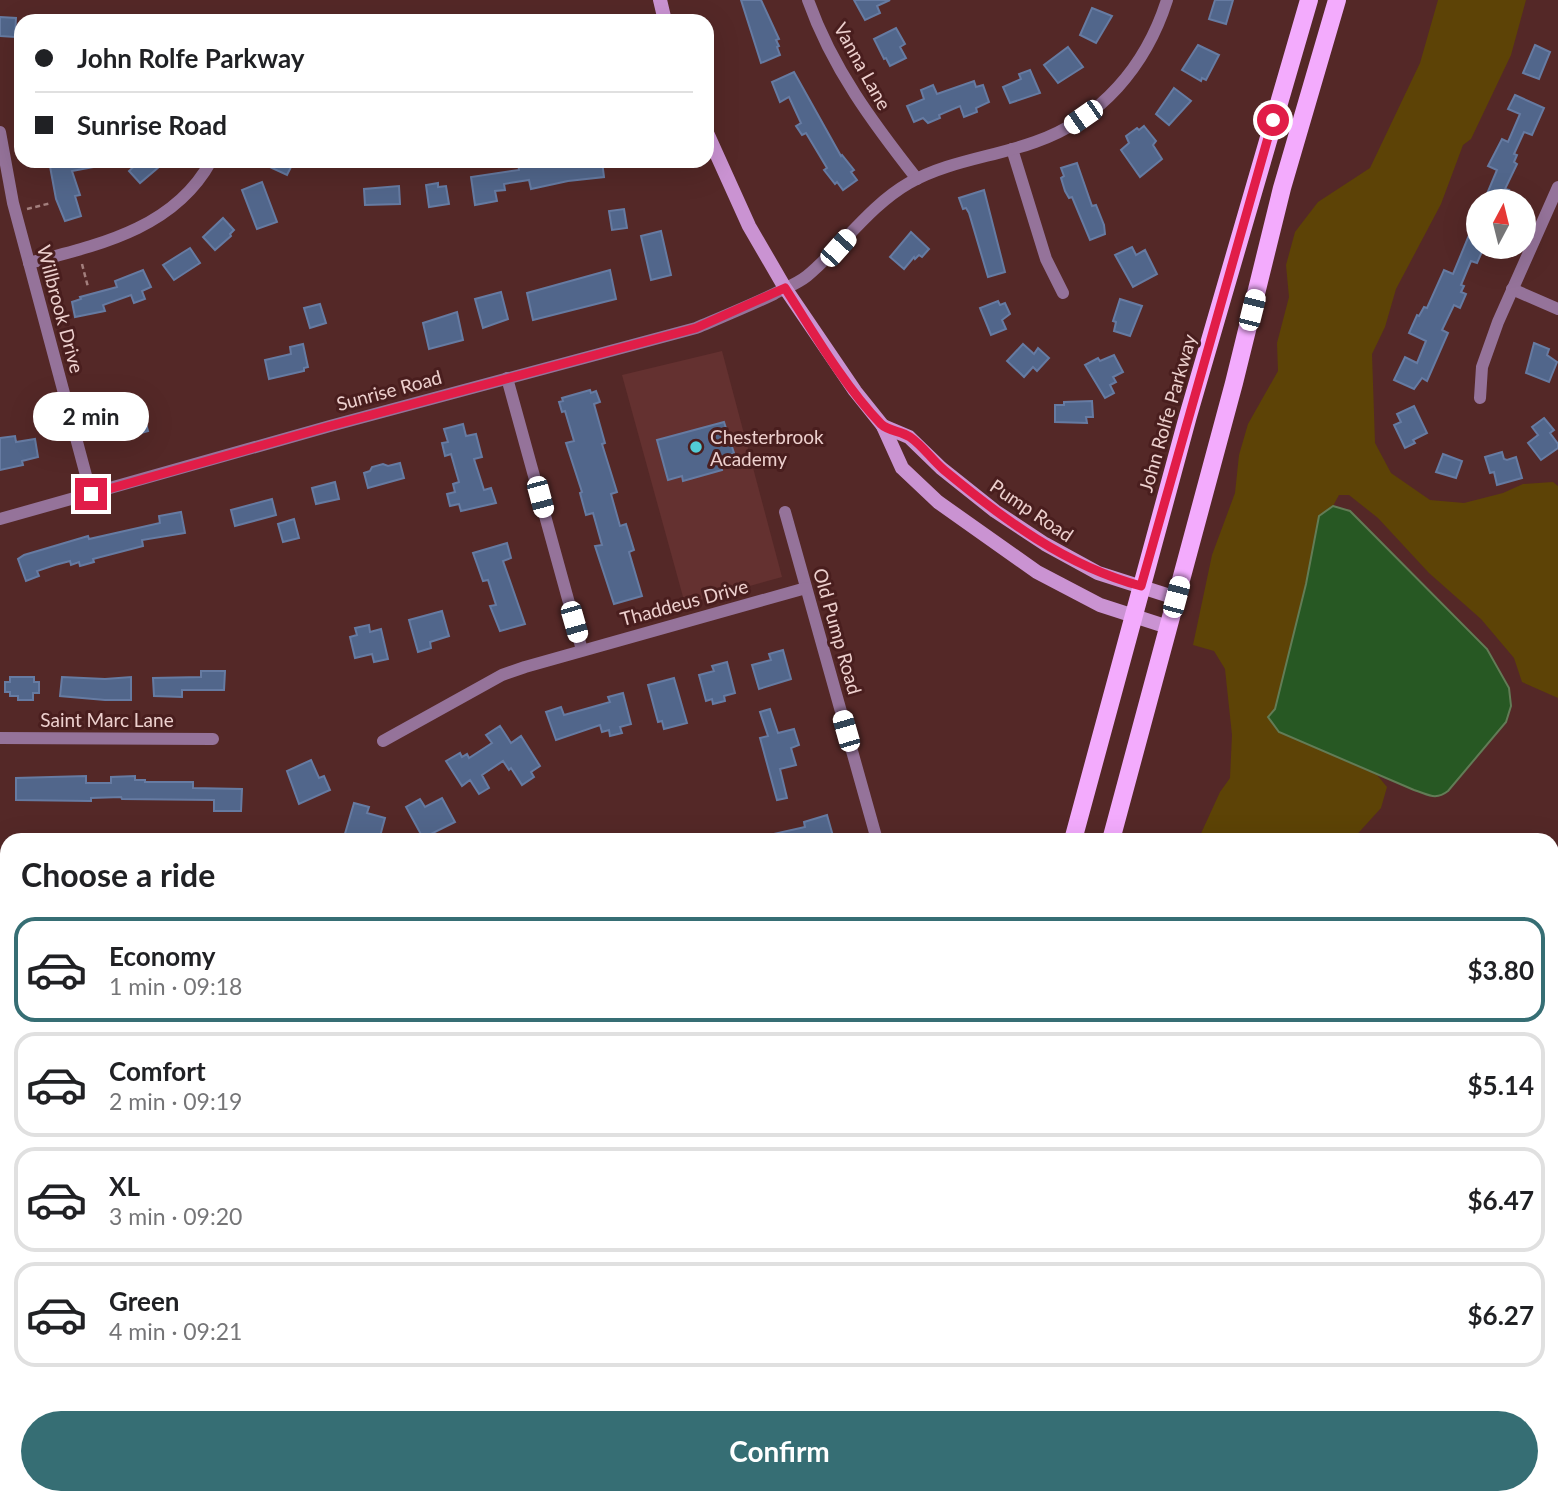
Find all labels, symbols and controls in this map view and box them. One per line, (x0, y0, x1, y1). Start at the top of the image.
street label: Vanna Lane (830, 18, 896, 114)
text: John Rolfe Parkway (77, 42, 304, 74)
car (1060, 96, 1107, 138)
route start (1257, 104, 1289, 136)
text: Sunrise Road (77, 109, 227, 141)
north arrow (1466, 189, 1536, 259)
map controls (1466, 189, 1536, 259)
car (817, 225, 860, 271)
street label: Willbrook Drive (33, 242, 89, 376)
car (1237, 287, 1268, 333)
street label: John Rolfe Parkway (1133, 331, 1201, 495)
street label: Sunrise Road (334, 365, 444, 415)
callout: 2 min (33, 392, 149, 442)
text: 2 min (62, 402, 120, 430)
place label: Chesterbrook Academy (710, 425, 824, 470)
marker: Chesterbrook Academy (688, 439, 704, 455)
car (525, 474, 556, 520)
street label: Pump Road (986, 474, 1078, 546)
route end (75, 478, 107, 510)
street label: Old Pump Road (809, 565, 867, 697)
street label: Thaddeus Drive (618, 574, 750, 630)
car (1161, 574, 1192, 620)
car (559, 599, 590, 645)
street label: Saint Marc Lane (40, 708, 174, 731)
car (831, 708, 862, 754)
text: Choose a ride (21, 855, 215, 894)
icon: car (25, 938, 88, 1001)
text: Economy (109, 940, 215, 972)
text: $3.80 (1468, 954, 1534, 986)
text: 1 min · 09:18 (109, 972, 242, 1000)
icon: car (25, 1053, 88, 1116)
text: Comfort (109, 1055, 206, 1087)
text: $5.14 (1468, 1069, 1534, 1101)
text: 2 min · 09:19 (109, 1087, 242, 1115)
icon: car (25, 1168, 88, 1231)
text: XL (109, 1170, 140, 1202)
text: $6.47 (1468, 1184, 1534, 1216)
text: 3 min · 09:20 (109, 1202, 242, 1230)
icon: car (25, 1283, 88, 1346)
text: Green (109, 1285, 179, 1317)
text: $6.27 (1468, 1299, 1534, 1331)
text: 4 min · 09:21 (109, 1317, 242, 1345)
button: Confirm (21, 1411, 1538, 1491)

